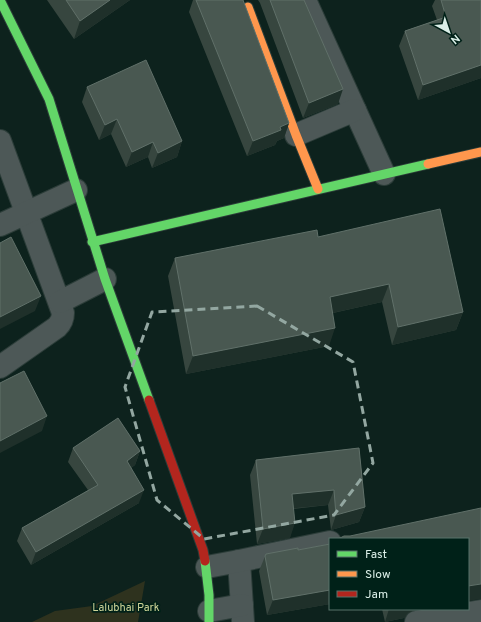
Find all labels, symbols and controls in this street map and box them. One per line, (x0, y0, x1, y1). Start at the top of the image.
north arrow (429, 12, 469, 52)
text: N (447, 31, 462, 47)
legend (329, 538, 469, 610)
text: Fast (365, 547, 387, 563)
text: Slow (365, 567, 391, 583)
text: Jam (365, 587, 388, 603)
park label: Lalubhai Park (92, 601, 160, 615)

